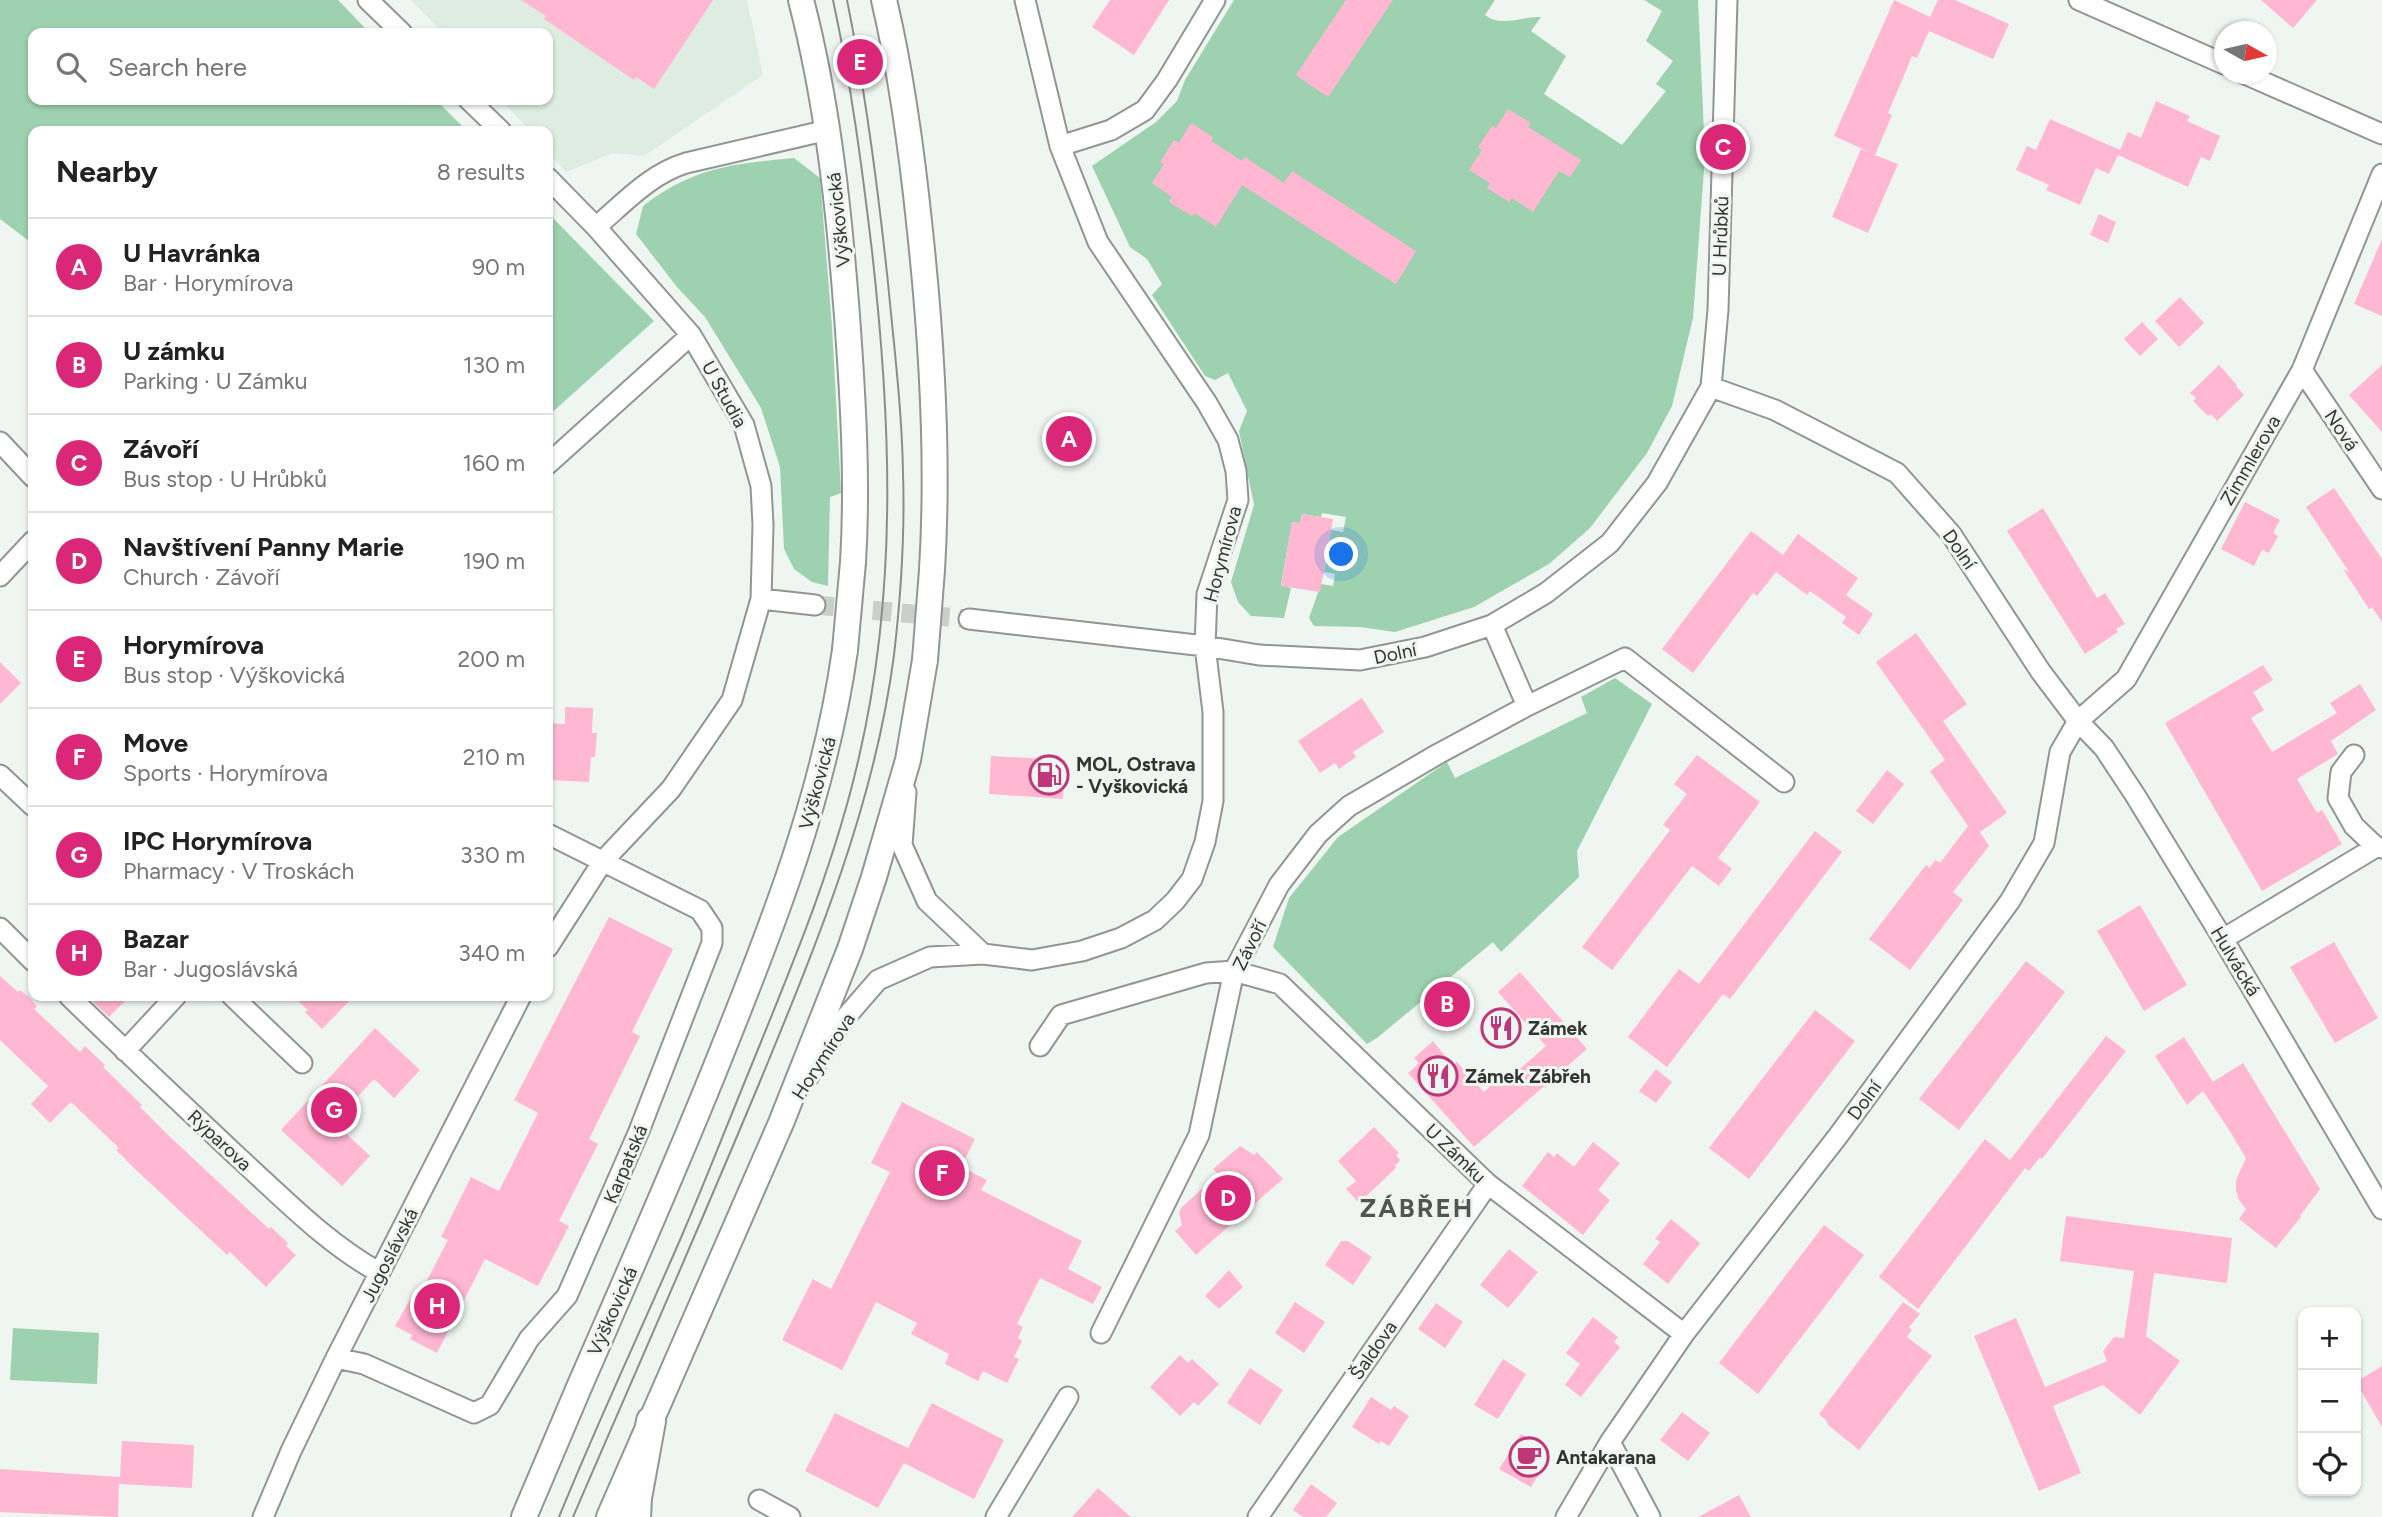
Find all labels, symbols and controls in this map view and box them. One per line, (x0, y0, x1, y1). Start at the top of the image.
north arrow (2214, 21, 2277, 84)
search box (28, 28, 553, 105)
pin: E (837, 36, 883, 88)
icon: search (52, 48, 90, 86)
text: Search here (108, 51, 247, 83)
pin: C (1700, 121, 1746, 173)
text: Nearby (56, 153, 158, 190)
text: 8 results (437, 158, 525, 186)
street label: Výškovická (822, 171, 855, 268)
street label: U Hrůbků (1708, 195, 1733, 277)
text: U Havránka (123, 237, 260, 269)
text: A (71, 253, 87, 281)
text: 90 m (472, 253, 525, 281)
text: Bar · Horymírova (123, 269, 293, 297)
text: U zámku (123, 335, 225, 367)
text: B (72, 351, 86, 379)
text: 130 m (463, 351, 525, 379)
street label: U Studia (697, 357, 752, 432)
text: Parking · U Zámku (123, 367, 308, 395)
street label: Nová (2320, 405, 2364, 455)
street label: Zimmlerova (2215, 411, 2285, 509)
pin: A (1046, 413, 1092, 465)
text: Závoří (123, 433, 199, 465)
text: C (71, 449, 87, 477)
text: 160 m (462, 449, 525, 477)
text: Bus stop · U Hrůbků (123, 465, 327, 493)
street label: Horymírova (1199, 503, 1246, 605)
street label: Dolní (1938, 525, 1982, 575)
text: Navštívení Panny Marie (123, 531, 404, 563)
your location (1324, 537, 1358, 571)
text: D (71, 547, 87, 575)
text: 190 m (462, 547, 525, 575)
text: Church · Závoří (123, 563, 280, 591)
text: Horymírova (123, 629, 264, 661)
street label: Dolní (1372, 637, 1420, 669)
text: E (72, 645, 86, 673)
text: 200 m (457, 645, 525, 673)
text: Bus stop · Výškovická (123, 661, 345, 689)
text: Move (123, 727, 188, 759)
street label: Výškovická (794, 734, 841, 832)
text: F (73, 743, 85, 771)
text: 210 m (463, 743, 525, 771)
place label: MOL, Ostrava - Vyškovická (1076, 753, 1196, 798)
fuel station icon: MOL, Ostrava - Vyškovická (1028, 754, 1070, 796)
text: Sports · Horymírova (123, 759, 328, 787)
text: IPC Horymírova (123, 825, 312, 857)
text: G (70, 841, 88, 869)
text: 330 m (460, 841, 525, 869)
text: Pharmacy · V Troskách (123, 857, 354, 885)
street label: Závoří (1227, 915, 1272, 974)
street label: Hulvácká (2206, 922, 2265, 1000)
text: Bazar (123, 923, 189, 955)
text: H (70, 939, 88, 967)
text: 340 m (458, 939, 525, 967)
text: Bar · Jugoslávská (123, 955, 298, 983)
pin: B (1424, 978, 1470, 1030)
restaurant icon: Zámek (1480, 1007, 1522, 1049)
street label: Horymírova (787, 1009, 860, 1104)
place label: Zámek (1528, 1017, 1588, 1040)
restaurant icon: Zámek Zábřeh (1417, 1055, 1459, 1097)
place label: Zámek Zábřeh (1465, 1065, 1591, 1088)
street label: Dolní (1842, 1075, 1887, 1125)
pin: G (311, 1084, 357, 1136)
street label: Rýparova (183, 1105, 256, 1176)
street label: U Zámku (1420, 1119, 1491, 1188)
street label: Karpatská (599, 1121, 652, 1207)
pin: F (919, 1147, 965, 1199)
pin: D (1205, 1172, 1251, 1224)
district label: ZÁBŘEH (1360, 1192, 1474, 1224)
street label: Jugoslávská (356, 1204, 423, 1306)
street label: Výškovická (583, 1263, 642, 1359)
pin: H (414, 1280, 460, 1332)
map controls (2298, 1307, 2361, 1496)
button: + (2298, 1307, 2361, 1370)
street label: Šaldova (1345, 1316, 1402, 1384)
button: − (2298, 1370, 2361, 1433)
button: locate (2298, 1433, 2361, 1496)
cafe icon: Antakarana (1508, 1436, 1550, 1478)
place label: Antakarana (1556, 1446, 1656, 1469)

